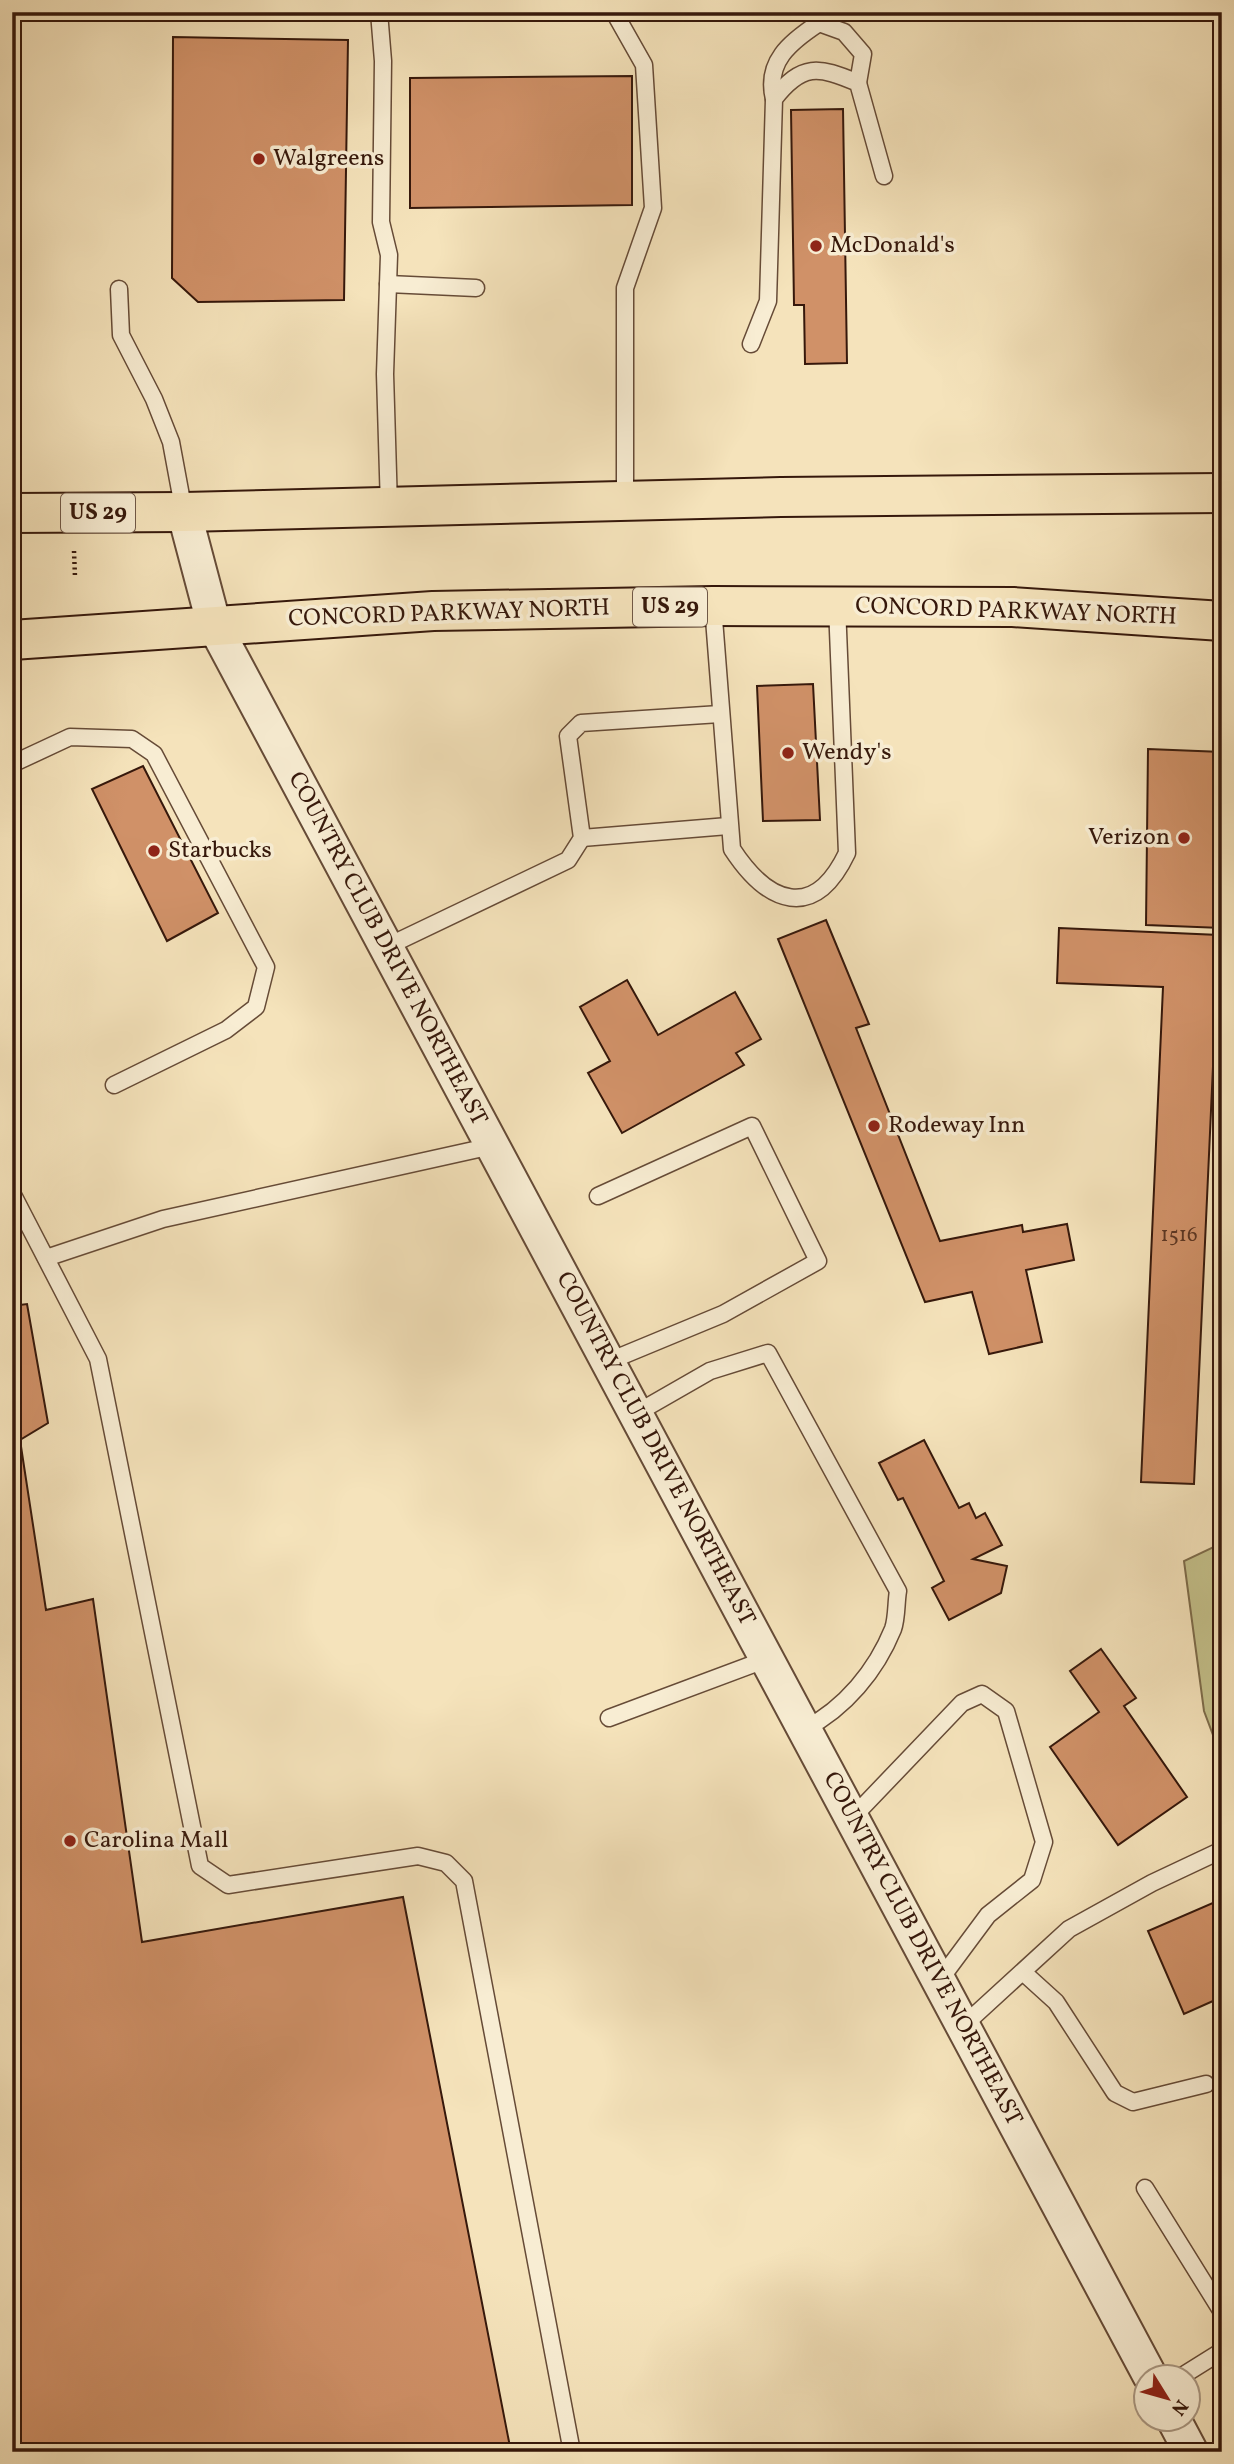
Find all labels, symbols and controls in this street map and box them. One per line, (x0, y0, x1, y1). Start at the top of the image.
place label: Walgreens (273, 142, 384, 176)
marker: Walgreens (251, 151, 267, 167)
place label: McDonald's (830, 229, 955, 263)
marker: McDonald's (808, 238, 824, 254)
road number: US 29 (61, 494, 135, 533)
road number: US 29 (633, 587, 707, 626)
street label: CONCORD PARKWAY NORTH (855, 589, 1177, 635)
street label: CONCORD PARKWAY NORTH (288, 591, 610, 637)
place label: Wendy's (802, 736, 891, 770)
marker: Wendy's (780, 745, 796, 761)
street label: COUNTRY CLUB DRIVE NORTHEAST (279, 766, 495, 1132)
place label: Verizon (1088, 821, 1170, 855)
marker: Verizon (1176, 830, 1192, 846)
place label: Starbucks (168, 834, 272, 868)
marker: Starbucks (146, 843, 162, 859)
place label: Rodeway Inn (888, 1109, 1025, 1143)
marker: Rodeway Inn (866, 1118, 882, 1134)
house number: 1516 (1160, 1221, 1198, 1250)
street label: COUNTRY CLUB DRIVE NORTHEAST (547, 1266, 763, 1632)
street label: COUNTRY CLUB DRIVE NORTHEAST (814, 1766, 1030, 2132)
place label: Carolina Mall (84, 1824, 228, 1858)
marker: Carolina Mall (62, 1833, 78, 1849)
north arrow (1132, 2362, 1202, 2432)
text: N (1164, 2394, 1194, 2421)

